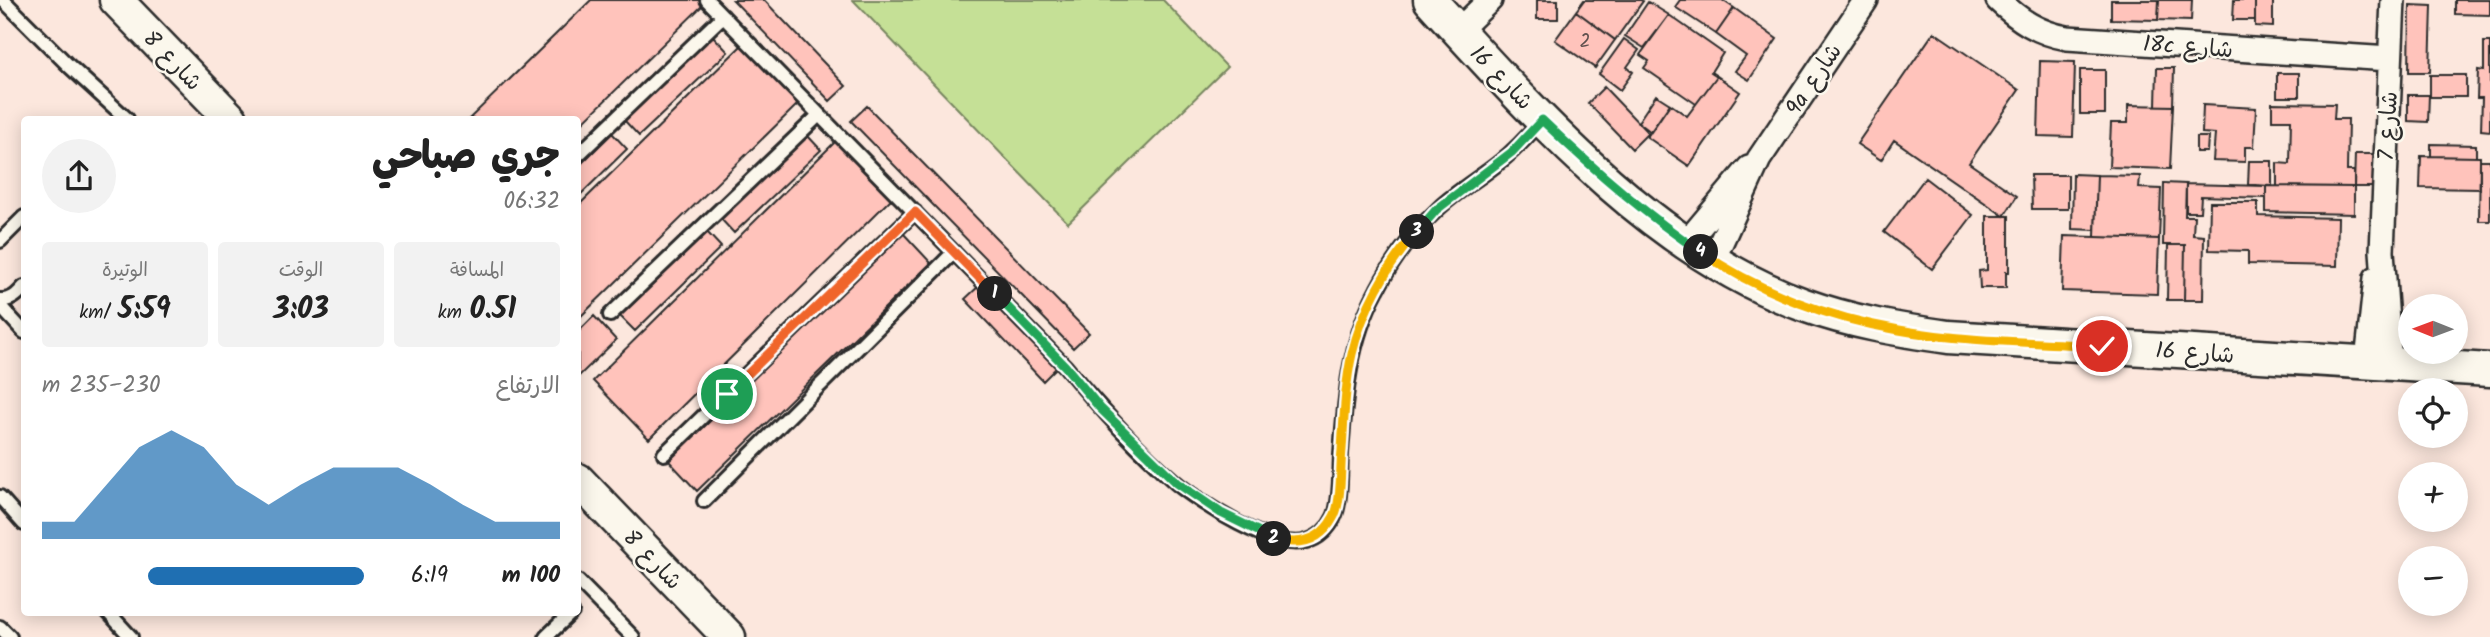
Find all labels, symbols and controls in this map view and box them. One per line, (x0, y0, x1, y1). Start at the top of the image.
street label: شارع 8 (133, 23, 210, 100)
house number: 2 (1579, 27, 1591, 57)
street label: 18c شارع (2142, 27, 2234, 69)
street label: 9a شارع (1777, 36, 1852, 124)
street label: شارع 16 (1460, 37, 1541, 119)
street label: شارع 7 (2369, 90, 2409, 162)
text: جري صباحي (372, 128, 560, 188)
button: share (42, 139, 116, 213)
text: 06:32 (504, 184, 560, 220)
pin: 3 (1400, 215, 1434, 250)
text: 3 (1411, 216, 1422, 246)
pin: 4 (1684, 234, 1718, 270)
text: 4 (1695, 236, 1706, 266)
text: الوتيرة (102, 256, 148, 286)
text: الوقت (279, 256, 323, 286)
text: المسافة (450, 256, 504, 286)
pin: 1 (978, 276, 1012, 312)
text: 1 (992, 278, 997, 308)
text: 5:59 (118, 286, 171, 334)
text: 3:03 (273, 286, 329, 334)
text: 0.51 (469, 286, 516, 334)
north arrow (2398, 294, 2468, 364)
map controls (2398, 294, 2468, 616)
text: /km (79, 298, 118, 328)
text: km (438, 298, 469, 328)
pin (2072, 316, 2132, 376)
icon: check (2083, 327, 2121, 365)
street label: شارع 16 (2154, 333, 2236, 375)
pin (697, 364, 757, 424)
text: 230–235 m (42, 368, 160, 404)
text: الارتفاع (496, 369, 560, 405)
icon: arrive (708, 375, 746, 413)
button: locate (2398, 378, 2468, 448)
button: + (2398, 462, 2468, 532)
street label: شارع 8 (613, 522, 690, 599)
pin: 2 (1256, 522, 1292, 556)
text: 2 (1268, 523, 1279, 553)
button: − (2398, 546, 2468, 616)
text: 6:19 (411, 558, 448, 594)
text: 100 m (502, 558, 560, 594)

